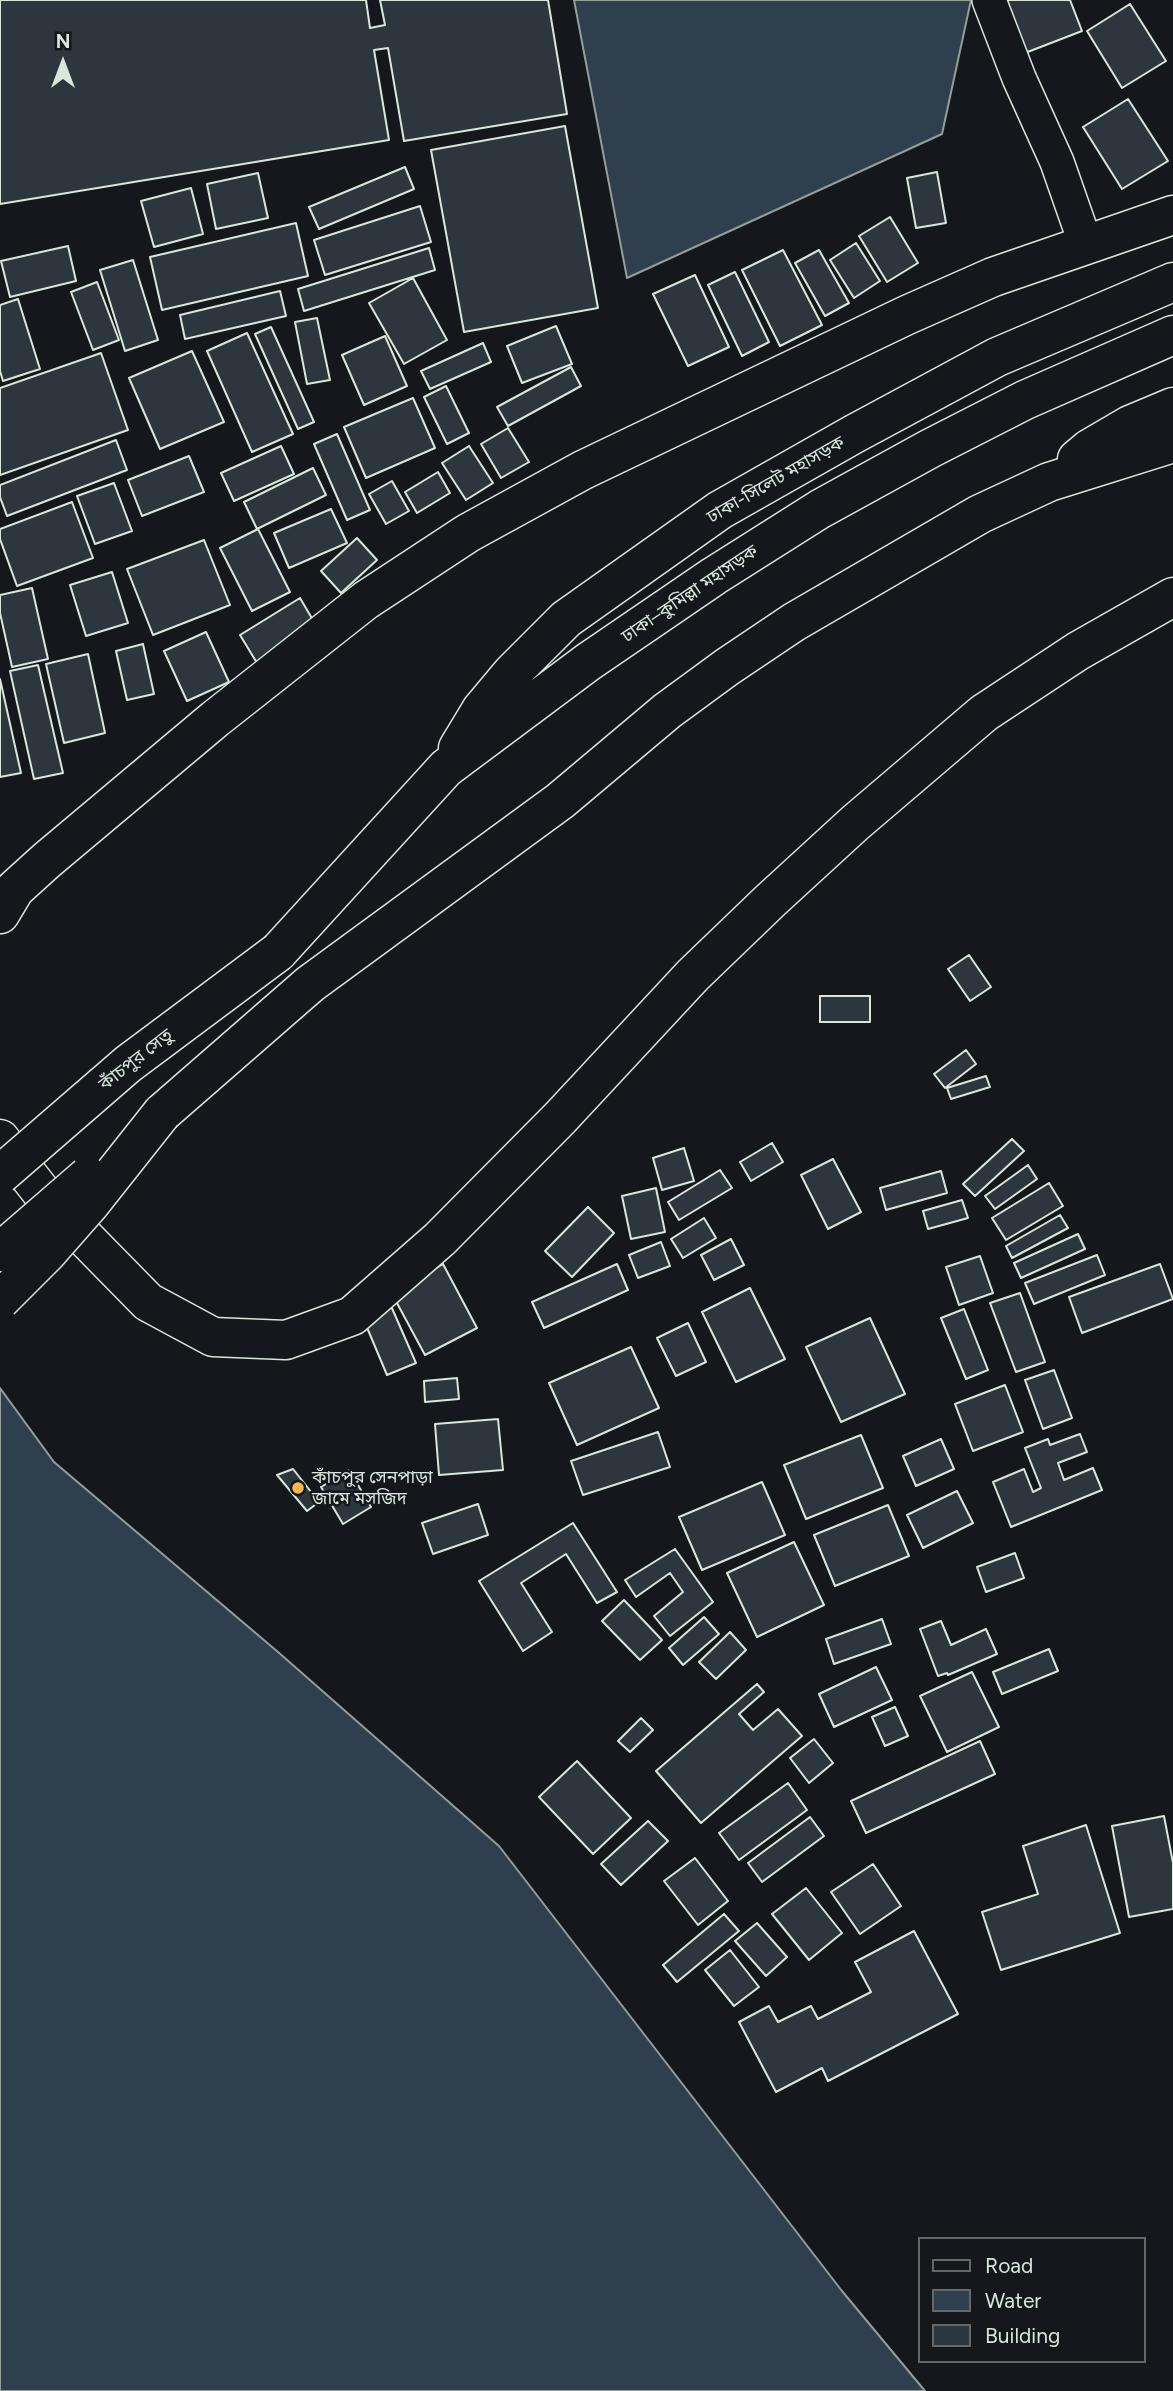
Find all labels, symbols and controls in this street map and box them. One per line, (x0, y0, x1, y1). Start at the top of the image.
north arrow (28, 28, 98, 98)
text: N (56, 30, 70, 53)
street label: ঢাকা-সিলেট মহাসড়ক (703, 432, 849, 528)
street label: ঢাকা–কুমিল্লা মহাসড়ক (618, 540, 762, 648)
street label: কাঁচপুর সেতু (95, 1025, 177, 1095)
place label: কাঁচপুর সেনপাড়া জামে মসজিদ (312, 1467, 433, 1510)
marker: কাঁচপুর সেনপাড়া জামে মসজিদ (290, 1480, 306, 1496)
legend (918, 2237, 1145, 2363)
text: Road (985, 2253, 1033, 2278)
text: Water (985, 2288, 1041, 2313)
text: Building (985, 2323, 1060, 2348)

